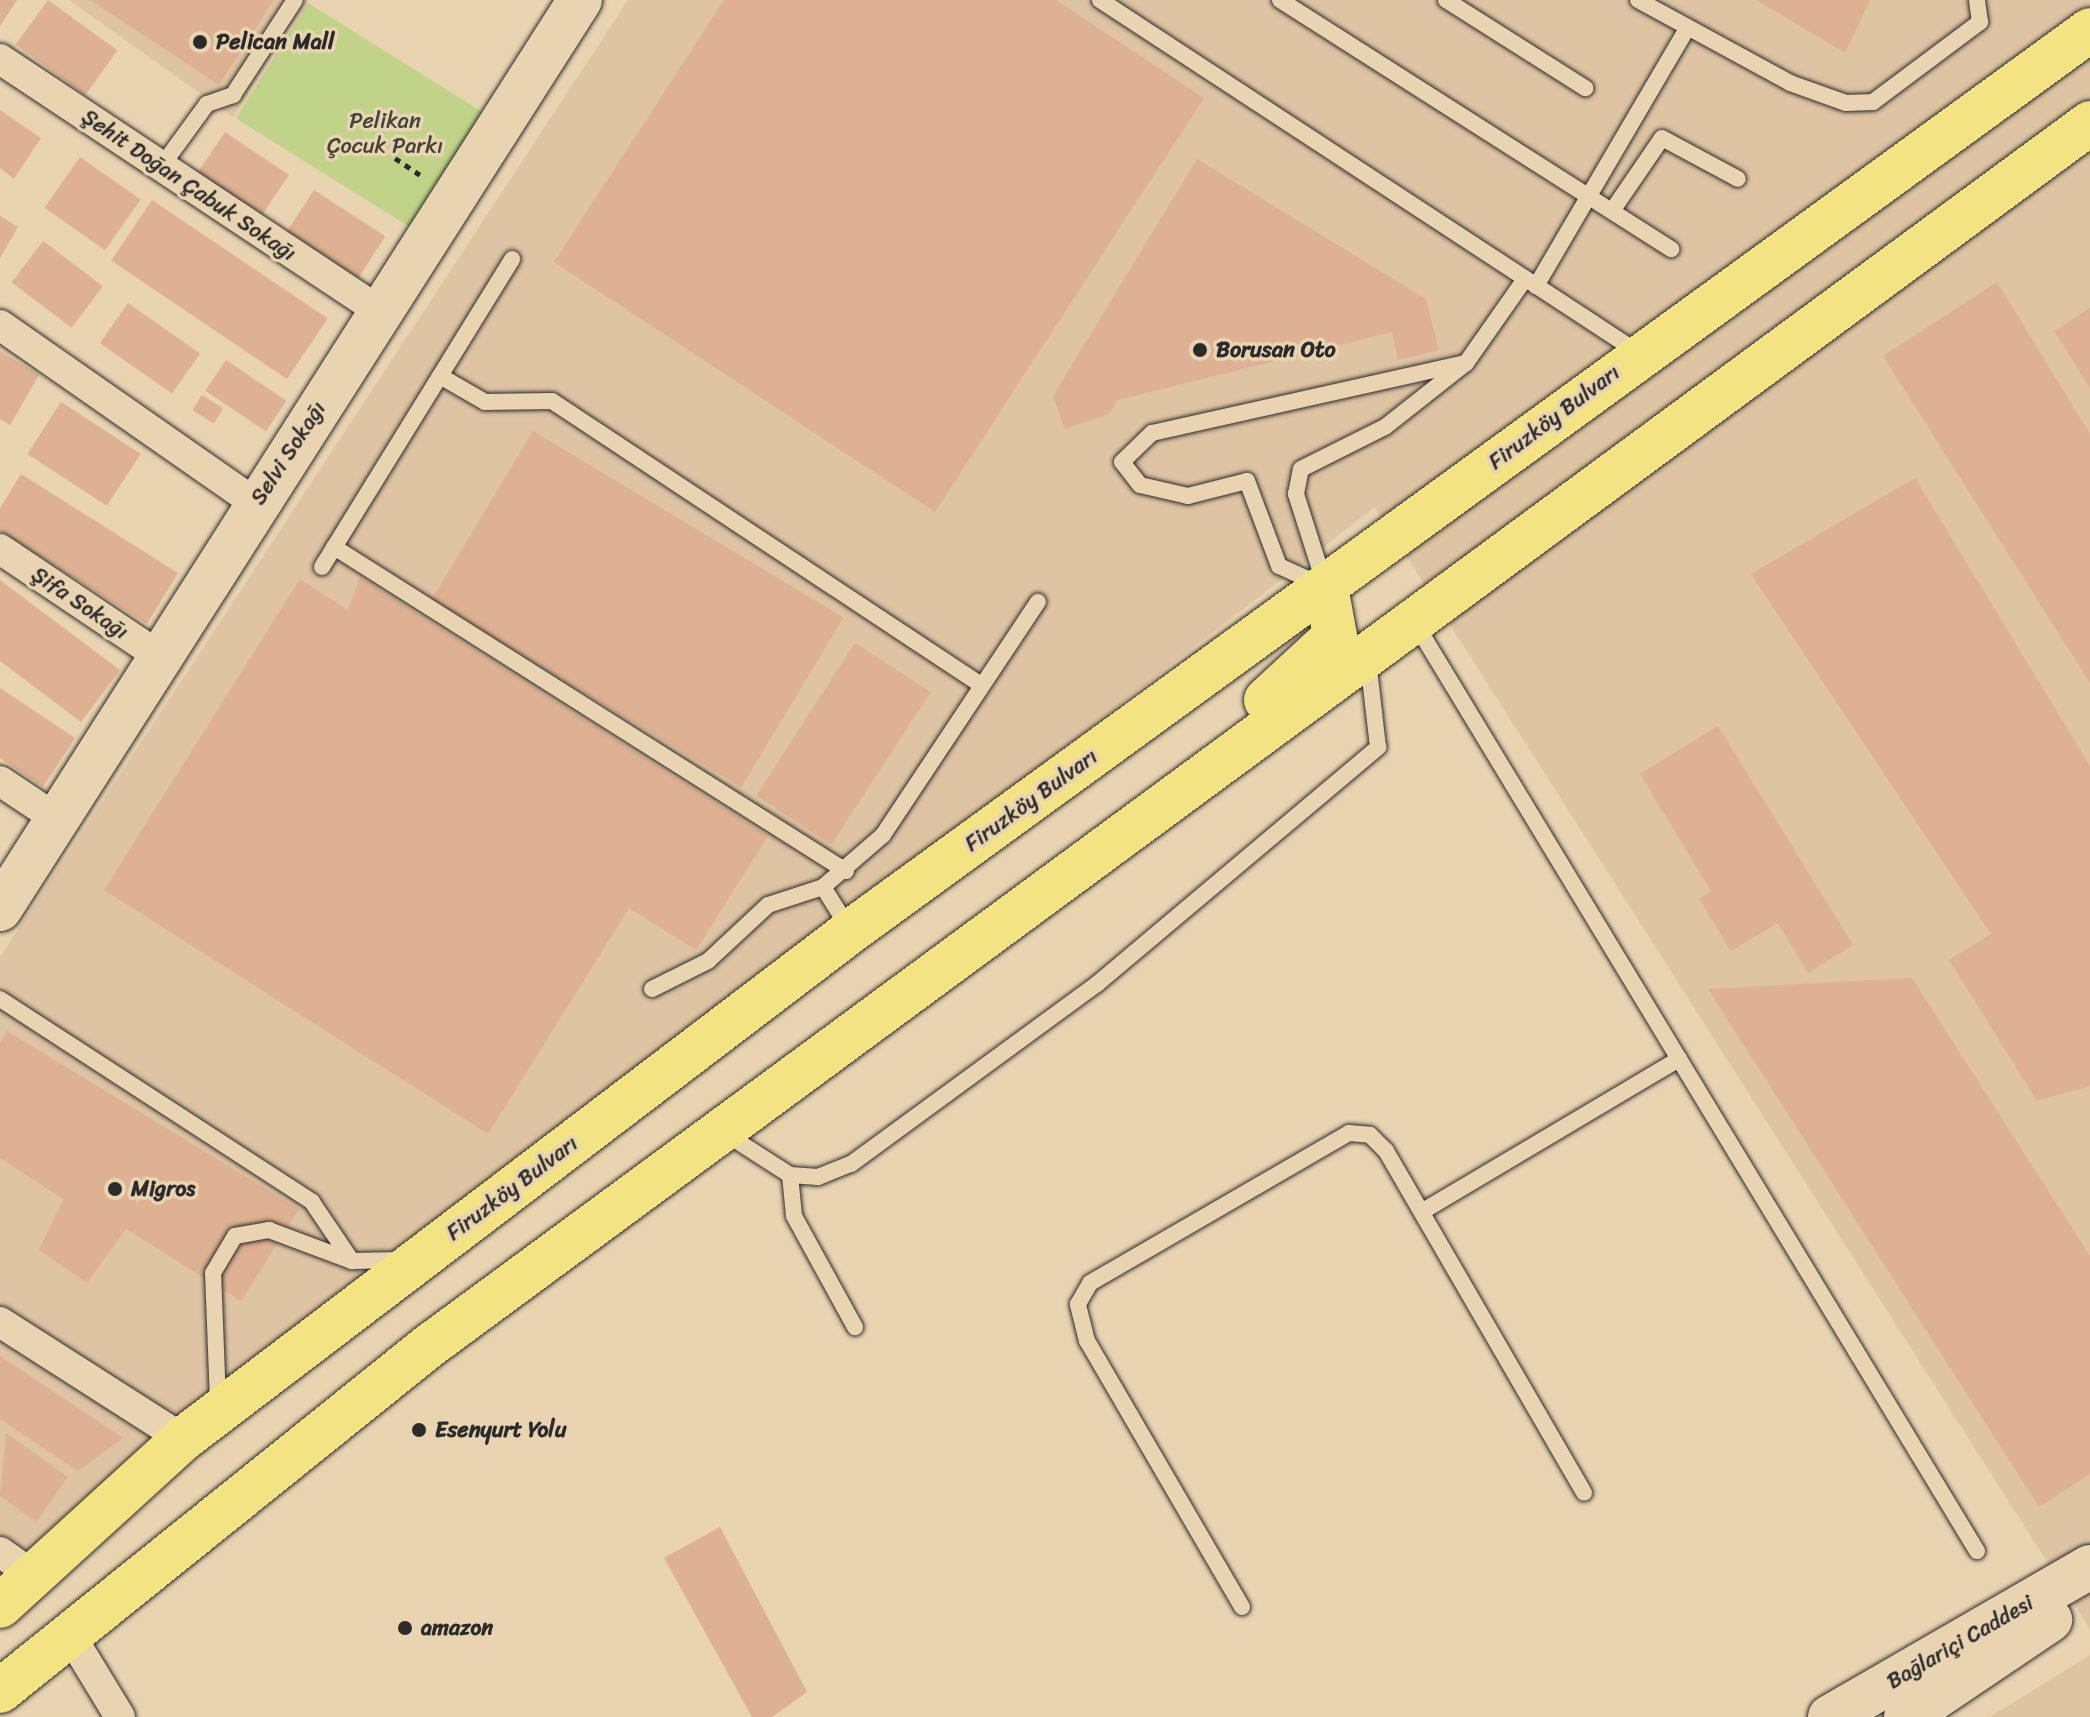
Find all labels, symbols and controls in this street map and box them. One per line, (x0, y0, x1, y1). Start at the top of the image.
place label: Pelican Mall (216, 29, 334, 55)
marker: Pelican Mall (191, 33, 209, 51)
street label: Şehit Doğan Çabuk Sokağı (77, 103, 301, 267)
park label: Pelikan Çocuk Parkı (327, 107, 443, 158)
place label: Borusan Oto (1216, 337, 1336, 363)
marker: Borusan Oto (1191, 341, 1209, 359)
street label: Firuzköy Bulvarı (1483, 359, 1625, 475)
street label: Selvi Sokağı (245, 396, 331, 510)
street label: Şifa Sokağı (26, 561, 134, 645)
street label: Firuzköy Bulvarı (959, 743, 1103, 857)
street label: Firuzköy Bulvarı (441, 1130, 583, 1246)
place label: Migros (131, 1176, 195, 1202)
marker: Migros (106, 1180, 124, 1198)
place label: Esenyurt Yolu (435, 1417, 567, 1443)
marker: Esenyurt Yolu (410, 1421, 428, 1439)
street label: Bağlariçi Caddesi (1882, 1589, 2038, 1695)
place label: amazon (421, 1615, 493, 1641)
marker: amazon (396, 1619, 414, 1637)

